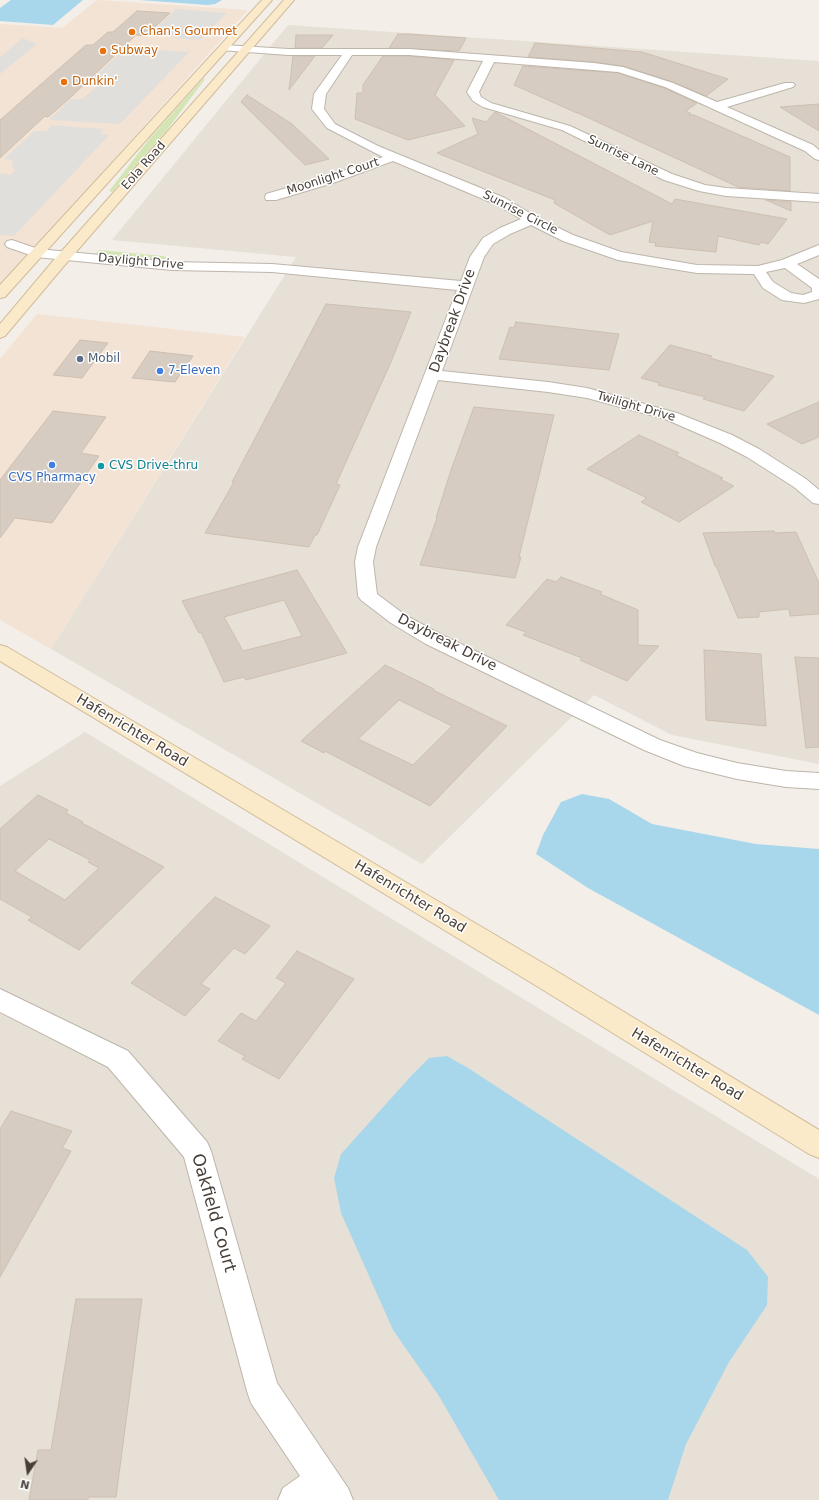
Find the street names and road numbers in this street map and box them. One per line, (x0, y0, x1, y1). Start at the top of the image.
street label: Sunrise Lane (585, 133, 661, 179)
street label: Eola Road (119, 139, 169, 193)
street label: Moonlight Court (285, 155, 381, 199)
street label: Sunrise Circle (480, 188, 560, 238)
street label: Daylight Drive (97, 251, 185, 273)
street label: Daybreak Drive (426, 267, 480, 375)
street label: Twilight Drive (595, 389, 677, 425)
street label: Daybreak Drive (395, 611, 499, 675)
street label: Hafenrichter Road (73, 691, 191, 771)
street label: Hafenrichter Road (351, 857, 469, 937)
street label: Hafenrichter Road (628, 1025, 746, 1105)
street label: Oakfield Court (186, 1151, 240, 1275)

